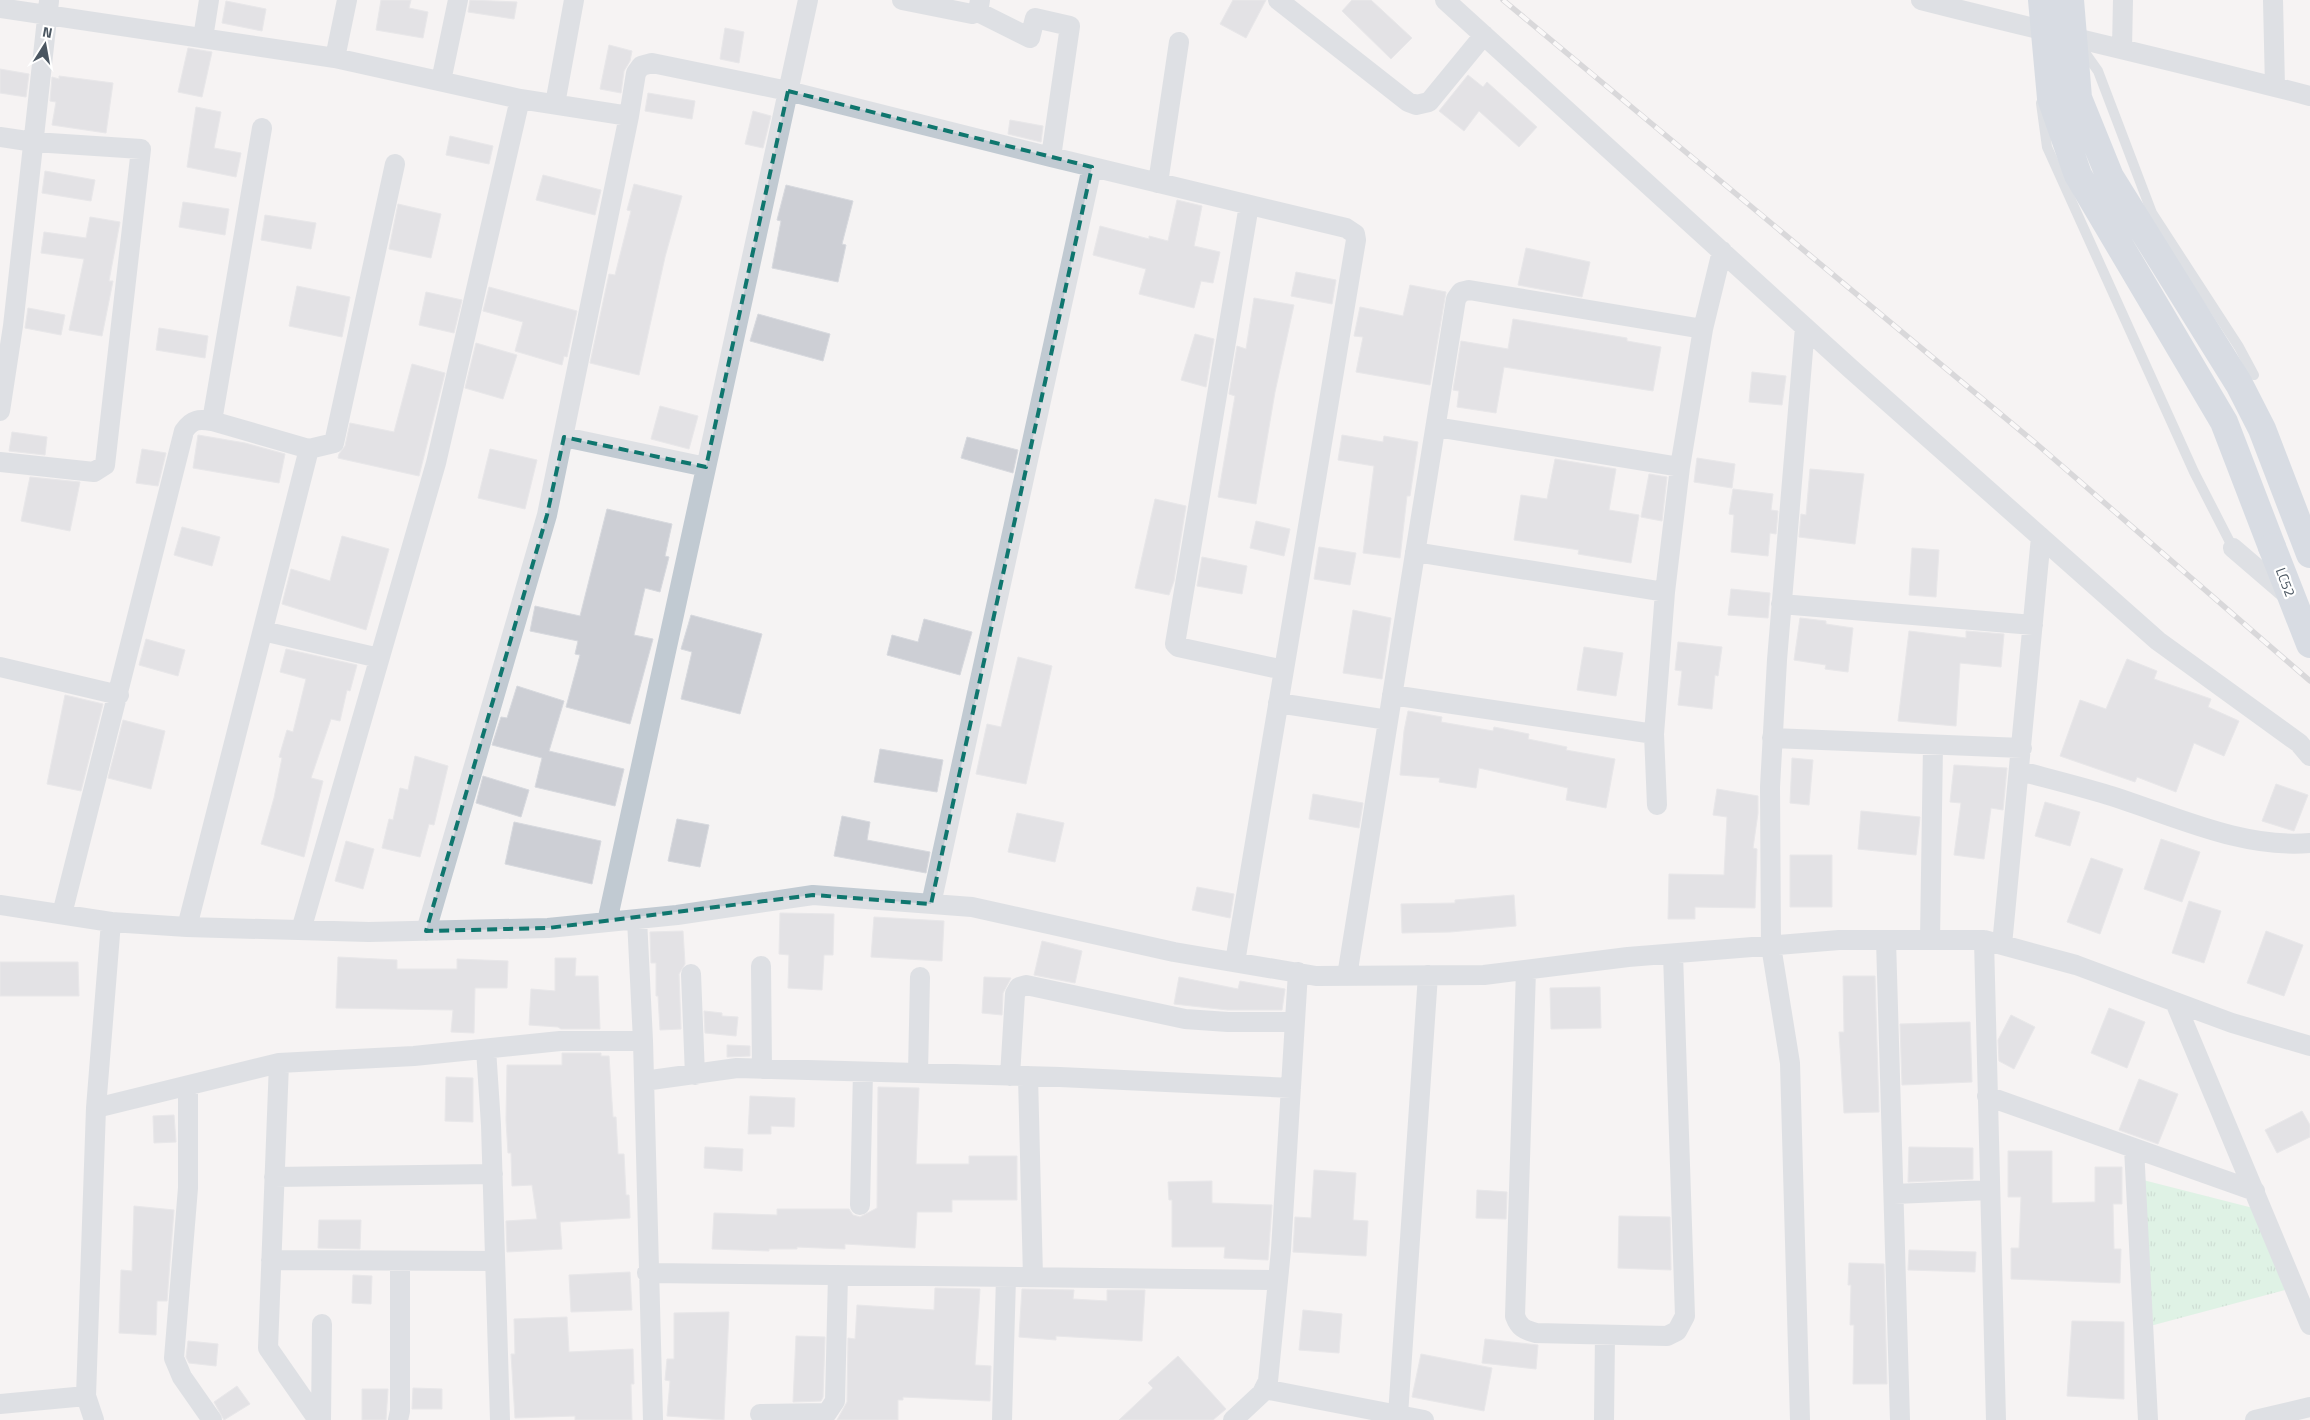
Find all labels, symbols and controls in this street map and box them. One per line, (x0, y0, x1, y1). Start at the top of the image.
north arrow (20, 20, 70, 70)
text: N (41, 21, 54, 43)
street label: LC52 (2271, 564, 2301, 600)

